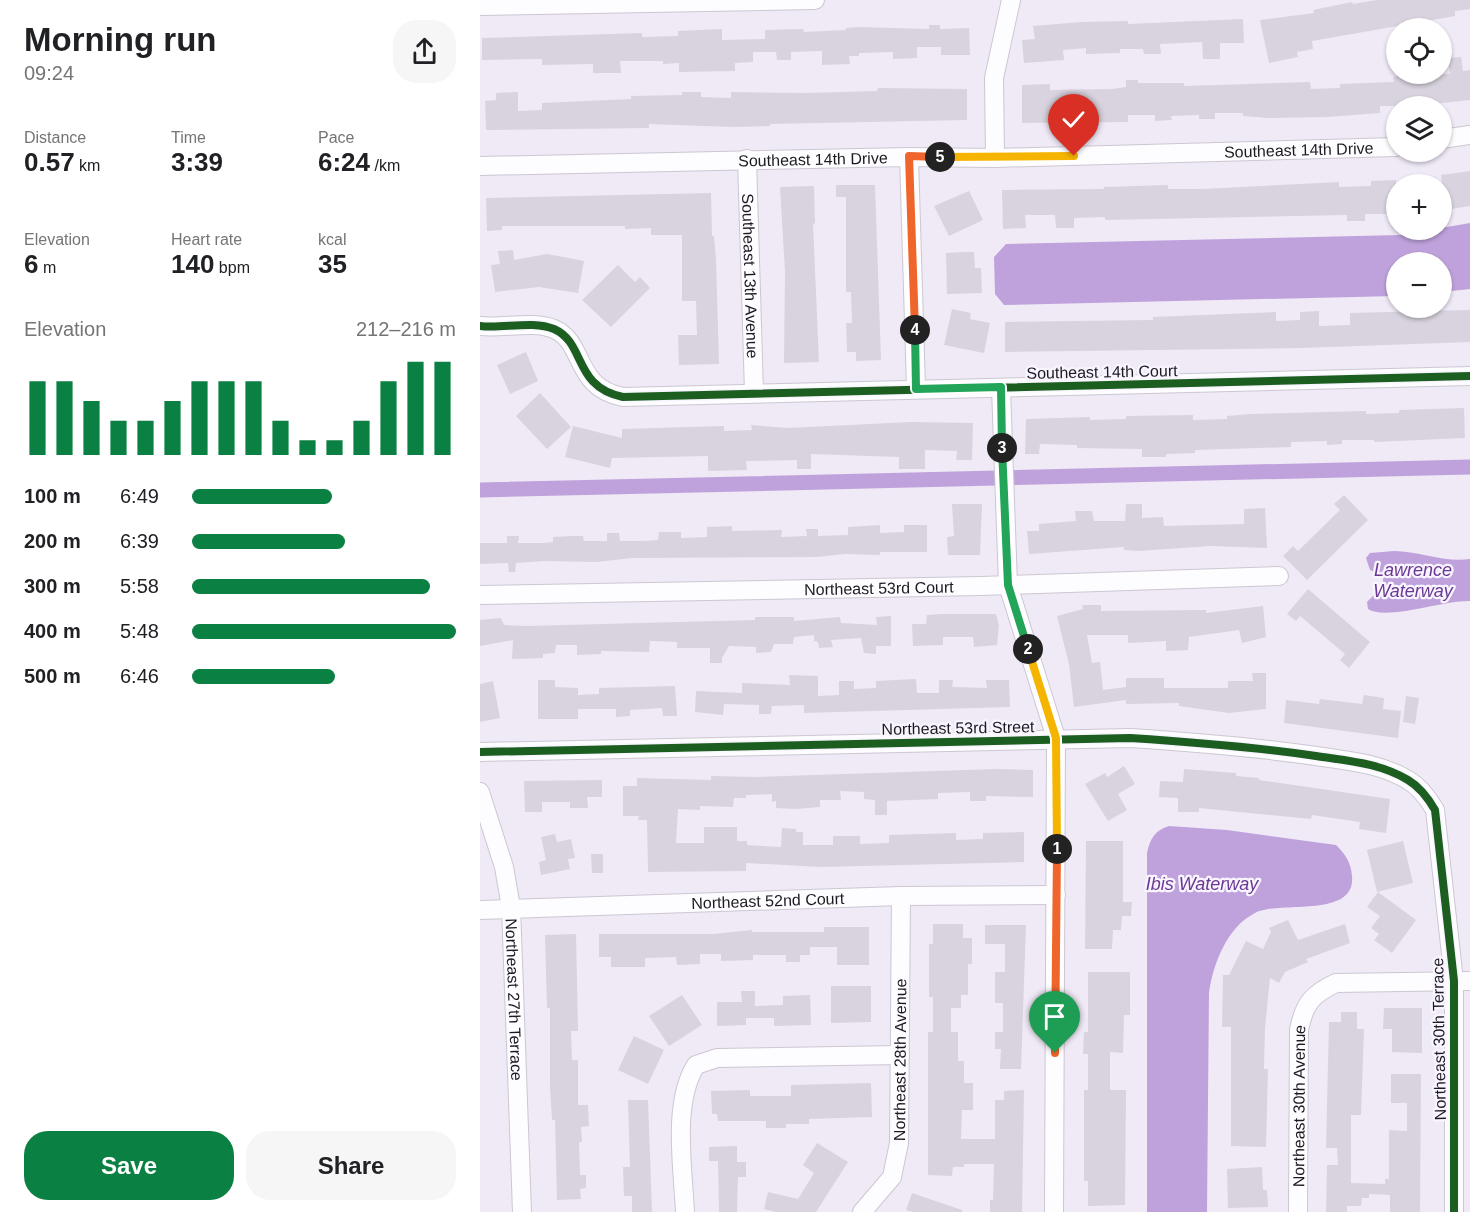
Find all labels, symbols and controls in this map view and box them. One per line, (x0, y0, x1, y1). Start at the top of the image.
map controls (1386, 18, 1452, 318)
button: locate (1386, 18, 1452, 84)
button: share (393, 20, 456, 83)
text: Morning run (24, 21, 216, 58)
text: 09:24 (24, 62, 74, 84)
pin (1048, 94, 1099, 156)
button: layers (1386, 96, 1452, 162)
icon: check (1057, 103, 1090, 136)
text: Distance (24, 129, 86, 146)
text: Time (171, 129, 206, 146)
text: Pace (318, 129, 354, 146)
street label: Southeast 14th Drive (1224, 139, 1374, 160)
pin: 5 (925, 142, 955, 172)
text: 0.57 (24, 147, 75, 177)
text: 3:39 (171, 147, 223, 177)
text: 6:24 (318, 147, 370, 177)
text: 5 (936, 148, 944, 165)
street label: Southeast 14th Drive (738, 149, 888, 169)
text: km (75, 157, 100, 174)
text: /km (370, 157, 400, 174)
button: + (1386, 174, 1452, 240)
street label: Southeast 13th Avenue (740, 193, 761, 359)
text: Elevation (24, 231, 90, 248)
text: Heart rate (171, 231, 242, 248)
text: kcal (318, 231, 346, 248)
text: 6 (24, 249, 38, 279)
text: 140 (171, 249, 214, 279)
text: 35 (318, 249, 347, 279)
button: − (1386, 252, 1452, 318)
text: m (38, 259, 56, 276)
text: bpm (214, 259, 250, 276)
pin: 4 (900, 315, 930, 345)
text: Elevation (24, 318, 106, 340)
text: 212–216 m (356, 318, 456, 340)
text: 4 (911, 321, 919, 338)
street label: Southeast 14th Court (1026, 362, 1178, 382)
pin: 3 (987, 433, 1017, 463)
text: 3 (998, 439, 1006, 456)
text: 100 m (24, 485, 81, 507)
text: 6:49 (120, 485, 159, 507)
text: 200 m (24, 530, 81, 552)
text: 6:39 (120, 530, 159, 552)
water label: Lawrence Waterway (1373, 560, 1454, 601)
text: 300 m (24, 575, 81, 597)
text: 5:58 (120, 575, 159, 597)
street label: Northeast 53rd Court (804, 578, 954, 598)
text: 400 m (24, 620, 81, 642)
text: 5:48 (120, 620, 159, 642)
pin: 2 (1013, 634, 1043, 664)
text: 2 (1024, 640, 1032, 657)
text: 500 m (24, 665, 81, 687)
text: 6:46 (120, 665, 159, 687)
street label: Northeast 53rd Street (881, 718, 1035, 738)
pin: 1 (1042, 834, 1072, 864)
text: 1 (1053, 840, 1061, 857)
water label: Ibis Waterway (1146, 874, 1259, 894)
street label: Northeast 52nd Court (691, 889, 845, 911)
street label: Northeast 27th Terrace (503, 918, 526, 1081)
street label: Northeast 30th Terrace (1429, 958, 1449, 1120)
street label: Northeast 28th Avenue (891, 978, 909, 1141)
pin (1029, 991, 1080, 1053)
icon: arrive (1038, 1000, 1071, 1033)
street label: Northeast 30th Avenue (1290, 1023, 1308, 1187)
button: Save (24, 1131, 234, 1200)
button: Share (246, 1131, 456, 1200)

